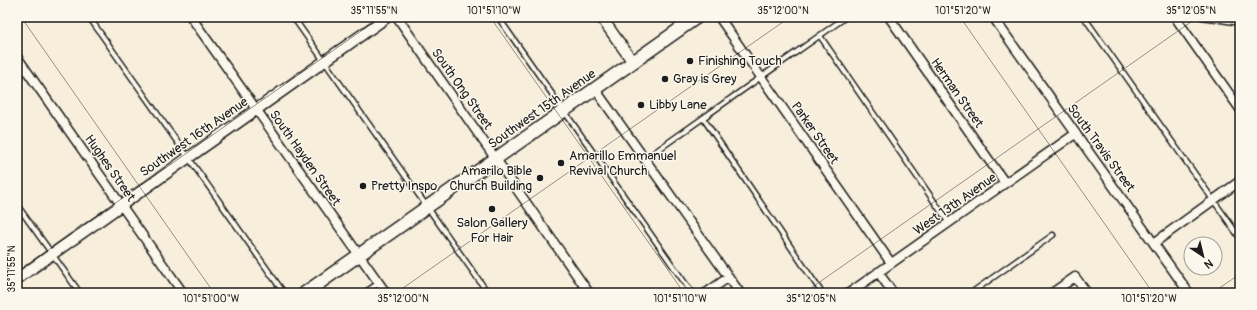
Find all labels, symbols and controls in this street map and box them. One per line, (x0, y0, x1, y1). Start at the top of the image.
text: 35°11'55"N (351, 5, 398, 17)
text: 101°51'10"W (467, 5, 521, 17)
text: 35°12'00"N (757, 5, 809, 17)
text: 101°51'20"W (935, 5, 991, 17)
text: 35°12'05"N (1166, 5, 1216, 17)
street label: South Ong Street (428, 45, 496, 133)
place label: Finishing Touch (698, 53, 781, 69)
street label: Herman Street (927, 55, 987, 132)
marker: Finishing Touch (685, 56, 695, 66)
street label: Southwest 15th Avenue (485, 65, 599, 152)
place label: Gray is Grey (673, 71, 737, 87)
marker: Gray is Grey (660, 74, 670, 84)
street label: Southwest 16th Avenue (137, 93, 252, 180)
place label: Libby Lane (649, 97, 707, 113)
street label: Parker Street (788, 99, 843, 168)
marker: Libby Lane (636, 100, 646, 110)
street label: South Travis Street (1064, 101, 1139, 196)
street label: South Hayden Street (266, 107, 344, 210)
street label: Hughes Street (81, 132, 139, 205)
place label: Amarillo Emmanuel Revival Church (569, 148, 677, 179)
marker: Amarillo Emmanuel Revival Church (556, 158, 566, 168)
place label: Amarilo Bible Church Building (449, 163, 533, 194)
street label: West 13th Avenue (910, 169, 1000, 239)
marker: Amarilo Bible Church Building (535, 173, 545, 183)
place label: Pretty Inspo (371, 178, 437, 194)
marker: Pretty Inspo (358, 181, 368, 191)
marker: Salon Gallery For Hair (487, 204, 497, 214)
place label: Salon Gallery For Hair (456, 215, 528, 246)
north arrow (1183, 236, 1223, 276)
text: 35°11'55"N (6, 245, 18, 292)
text: N (1201, 256, 1215, 272)
text: 101°51'00"W (183, 293, 240, 305)
text: 35°12'00"N (377, 293, 429, 305)
text: 101°51'10"W (653, 293, 707, 305)
text: 35°12'05"N (786, 293, 836, 305)
text: 101°51'20"W (1121, 293, 1177, 305)

